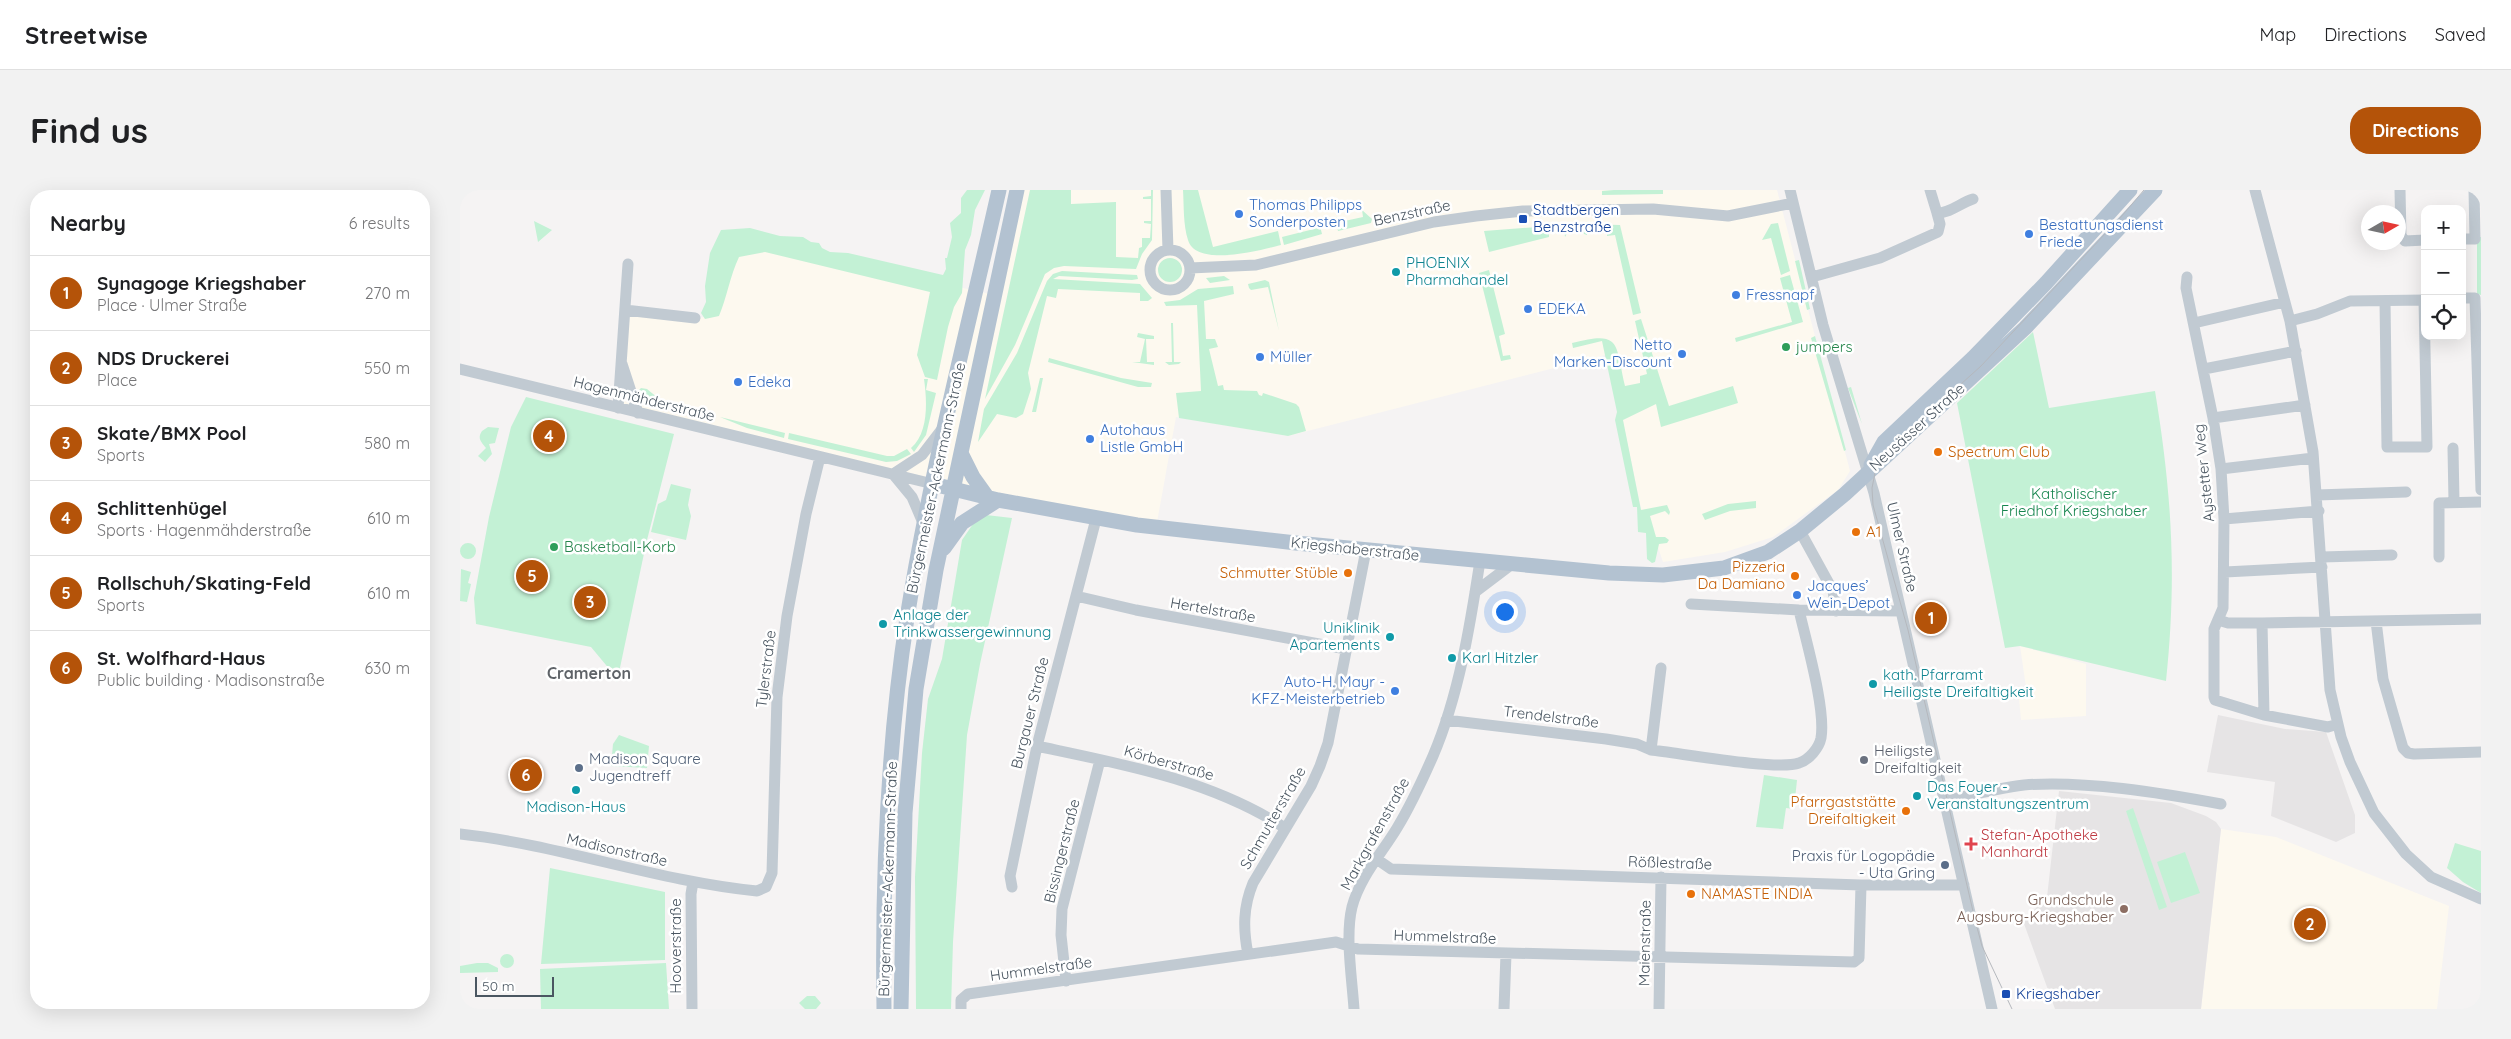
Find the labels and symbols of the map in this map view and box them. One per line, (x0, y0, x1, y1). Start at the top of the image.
place label: Thomas Philipps Sonderposten (1249, 195, 1362, 231)
street label: Benzstraße (1372, 195, 1452, 230)
place label: Stadtbergen Benzstraße (1533, 200, 1619, 236)
north arrow (2361, 205, 2406, 250)
marker: Thomas Philipps Sonderposten (1233, 208, 1245, 220)
marker: Stadtbergen Benzstraße (1517, 213, 1529, 225)
place label: Bestattungsdienst Friede (2039, 215, 2164, 251)
marker: Bestattungsdienst Friede (2023, 228, 2035, 240)
place label: PHOENIX Pharmahandel (1406, 253, 1508, 289)
marker: PHOENIX Pharmahandel (1390, 266, 1402, 278)
place label: Fressnapf (1746, 285, 1815, 304)
marker: Fressnapf (1730, 289, 1742, 301)
place label: EDEKA (1538, 299, 1586, 318)
marker: EDEKA (1522, 303, 1534, 315)
place label: Netto Marken-Discount (1554, 335, 1672, 371)
place label: jumpers (1795, 337, 1853, 356)
marker: jumpers (1780, 341, 1792, 353)
place label: Müller (1270, 347, 1312, 366)
marker: Netto Marken-Discount (1676, 348, 1688, 360)
marker: Müller (1254, 351, 1266, 363)
street label: Bürgermeister-Ackermann-Straße (902, 361, 969, 595)
street label: Hagenmähderstraße (571, 372, 717, 425)
place label: Edeka (748, 372, 791, 391)
marker: Edeka (732, 376, 744, 388)
street label: Neusässer Straße (1865, 379, 1968, 475)
pin: 4 (533, 417, 565, 455)
place label: Autohaus Listle GmbH (1100, 420, 1183, 456)
street label: Aystetter Weg (2189, 423, 2218, 523)
marker: Autohaus Listle GmbH (1084, 433, 1096, 445)
place label: Spectrum Club (1948, 442, 2050, 461)
marker: Spectrum Club (1932, 446, 1944, 458)
park label: Katholischer Friedhof Kriegshaber (2001, 484, 2148, 520)
street label: Ulmer Straße (1883, 500, 1922, 594)
place label: A1 (1866, 522, 1881, 541)
marker: A1 (1850, 526, 1862, 538)
street label: Kriegshaberstraße (1290, 532, 1420, 565)
place label: Basketball-Korb (564, 537, 676, 556)
marker: Basketball-Korb (548, 541, 560, 553)
pin: 5 (516, 557, 548, 595)
place label: Pizzeria Da Damiano (1697, 557, 1785, 593)
place label: Schmutter Stüble (1220, 563, 1338, 582)
marker: Schmutter Stüble (1342, 567, 1354, 579)
marker: Pizzeria Da Damiano (1789, 570, 1801, 582)
place label: Jacques’ Wein-Depot (1807, 576, 1890, 612)
pin: 3 (574, 583, 606, 621)
marker: Jacques’ Wein-Depot (1791, 589, 1803, 601)
street label: Hertelstraße (1169, 593, 1257, 626)
your location (1492, 599, 1518, 625)
pin: 1 (1915, 599, 1947, 637)
place label: Anlage der Trinkwassergewinnung (893, 605, 1051, 641)
marker: Anlage der Trinkwassergewinnung (877, 618, 889, 630)
place label: Uniklinik Apartements (1290, 618, 1380, 654)
street label: Tylerstraße (751, 629, 780, 709)
marker: Uniklinik Apartements (1384, 631, 1396, 643)
place label: Karl Hitzler (1462, 648, 1539, 667)
marker: Karl Hitzler (1446, 652, 1458, 664)
street label: Burgauer Straße (1006, 655, 1053, 771)
district label: Cramerton (547, 663, 631, 683)
place label: kath. Pfarramt Heiligste Dreifaltigkeit (1883, 665, 2034, 701)
place label: Auto-H. Mayr - KFZ-Meisterbetrieb (1251, 672, 1385, 708)
marker: kath. Pfarramt Heiligste Dreifaltigkeit (1867, 678, 1879, 690)
marker: Auto-H. Mayr - KFZ-Meisterbetrieb (1389, 685, 1401, 697)
street label: Trendelstraße (1502, 701, 1600, 732)
street label: Körberstraße (1122, 741, 1216, 784)
place label: Heiligste Dreifaltigkeit (1874, 741, 1962, 777)
place label: Madison Square Jugendtreff (589, 749, 701, 785)
marker: Heiligste Dreifaltigkeit (1858, 754, 1870, 766)
pin: 6 (510, 756, 542, 794)
street label: Bürgermeister-Ackermann-Straße (874, 761, 901, 997)
marker: Madison Square Jugendtreff (573, 762, 585, 774)
street label: Schmutterstraße (1235, 763, 1310, 873)
street label: Markgrafenstraße (1336, 774, 1413, 893)
place label: Das Foyer - Veranstaltungszentrum (1927, 777, 2089, 813)
marker: Madison-Haus (570, 784, 582, 796)
marker: Das Foyer - Veranstaltungszentrum (1911, 790, 1923, 802)
place label: Pfarrgaststätte Dreifaltigkeit (1791, 792, 1896, 828)
place label: Madison-Haus (526, 797, 626, 816)
street label: Bissingerstraße (1039, 797, 1084, 905)
marker: Pfarrgaststätte Dreifaltigkeit (1900, 805, 1912, 817)
place label: Stefan-Apotheke Manhardt (1981, 825, 2098, 861)
street label: Madisonstraße (565, 829, 669, 870)
marker: Stefan-Apotheke Manhardt (1965, 838, 1977, 850)
place label: Praxis für Logopädie - Uta Gring (1792, 846, 1935, 882)
street label: Rößlestraße (1628, 852, 1713, 873)
marker: Praxis für Logopädie - Uta Gring (1939, 859, 1951, 871)
place label: NAMASTE INDIA (1701, 884, 1813, 903)
marker: NAMASTE INDIA (1685, 888, 1697, 900)
place label: Grundschule Augsburg-Kriegshaber (1957, 890, 2114, 926)
street label: Hooverstraße (666, 898, 685, 994)
street label: Maienstraße (1634, 900, 1655, 986)
marker: Grundschule Augsburg-Kriegshaber (2118, 903, 2130, 915)
pin: 2 (2294, 905, 2326, 943)
street label: Hummelstraße (1393, 925, 1497, 948)
street label: Hummelstraße (989, 952, 1093, 985)
scale bar (475, 974, 554, 997)
place label: Kriegshaber (2016, 984, 2101, 1003)
marker: Kriegshaber (2000, 988, 2012, 1000)

